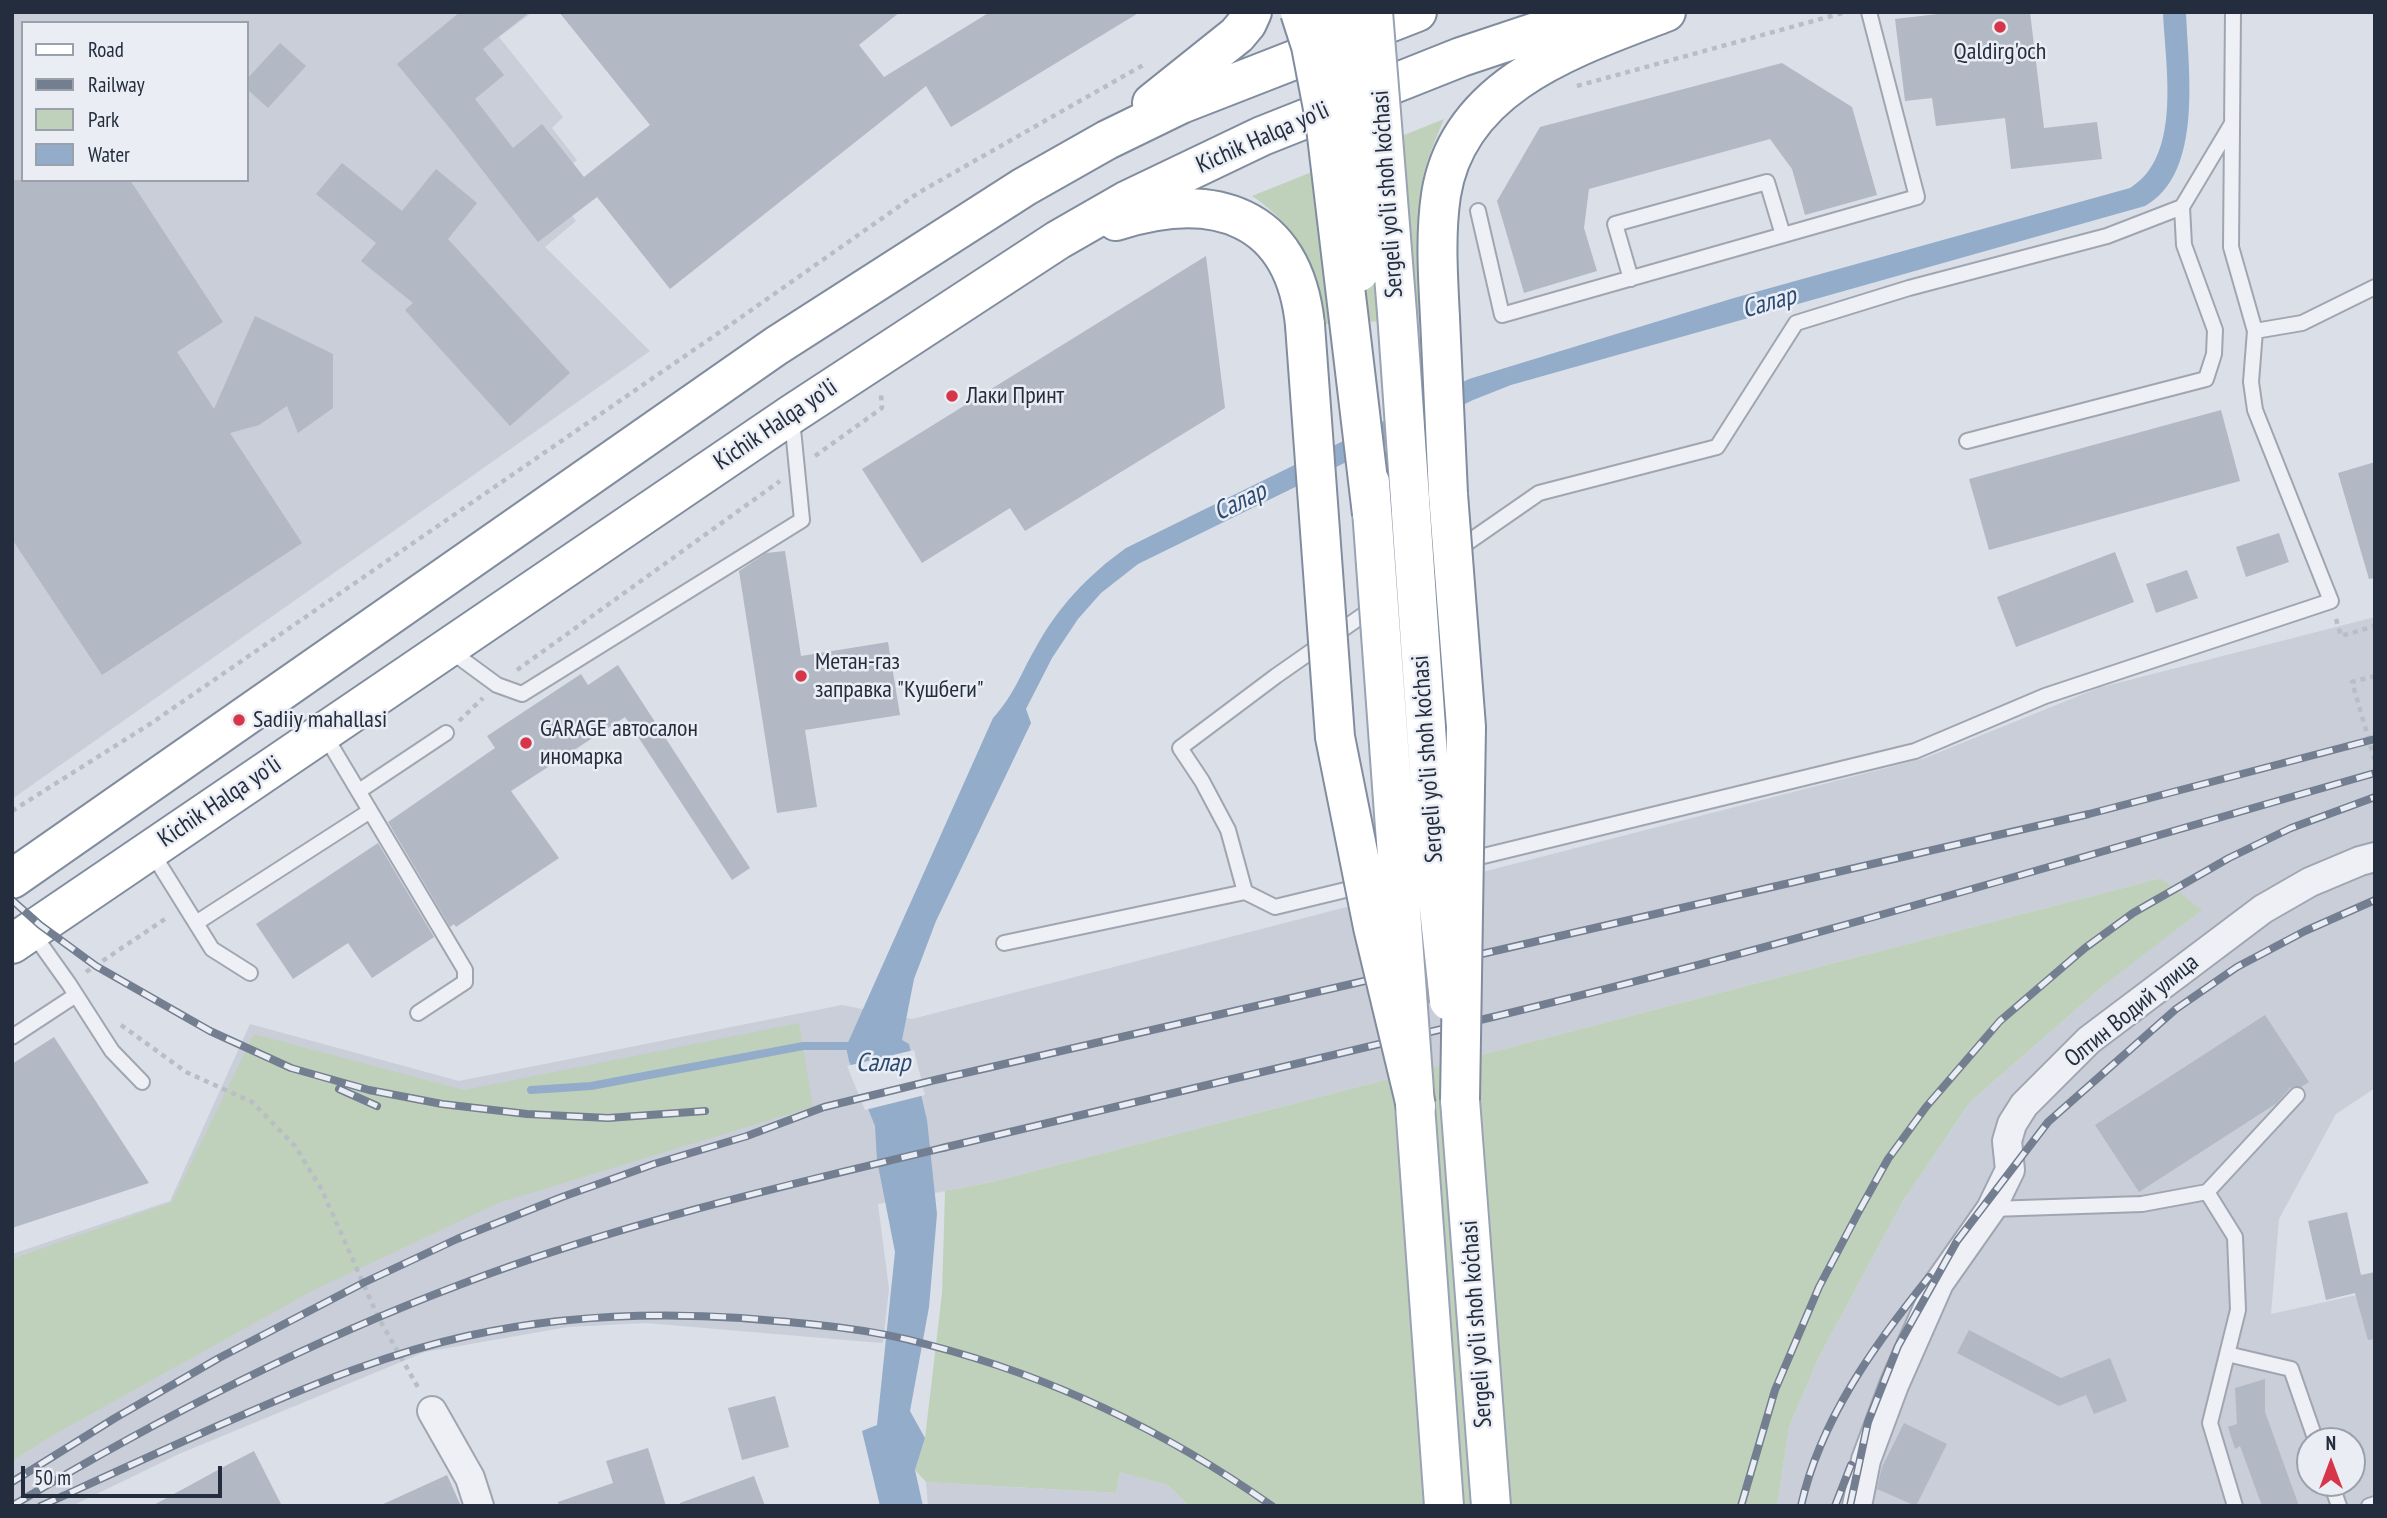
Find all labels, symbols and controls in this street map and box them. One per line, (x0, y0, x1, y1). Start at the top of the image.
marker: Qaldirg'och (1992, 19, 2008, 35)
legend (21, 21, 248, 182)
text: Road (88, 36, 124, 63)
place label: Qaldirg'och (1954, 38, 2046, 66)
text: Railway (88, 71, 145, 98)
street label: Sergeli yo‘li shoh ko‘chasi (1366, 89, 1410, 299)
street label: Kichik Halqa yo'li (1192, 96, 1334, 180)
text: Park (88, 106, 119, 133)
text: Water (88, 141, 130, 168)
water label: Салар (1738, 280, 1800, 326)
street label: Kichik Halqa yo'li (709, 373, 843, 477)
place label: Лаки Принт (966, 382, 1064, 410)
marker: Лаки Принт (944, 388, 960, 404)
water label: Салар (1209, 476, 1271, 528)
place label: Метан-газ заправка "Кушбеги" (815, 648, 984, 704)
street label: Sergeli yo‘li shoh ko‘chasi (1406, 654, 1450, 864)
marker: Метан-газ заправка "Кушбеги" (793, 668, 809, 684)
place label: Sadiiy mahallasi (253, 706, 387, 734)
marker: Sadiiy mahallasi (231, 712, 247, 728)
place label: GARAGE автосалон иномарка (540, 715, 698, 771)
marker: GARAGE автосалон иномарка (518, 735, 534, 751)
street label: Kichik Halqa yo'li (153, 750, 287, 854)
street label: Олтин Водий улица (2059, 948, 2205, 1074)
water label: Салар (856, 1048, 910, 1080)
street label: Sergeli yo‘li shoh ko‘chasi (1455, 1219, 1499, 1429)
north arrow (2296, 1427, 2366, 1497)
text: N (2326, 1431, 2336, 1455)
scale bar (24, 1452, 226, 1496)
text: 50 m (34, 1464, 71, 1491)

